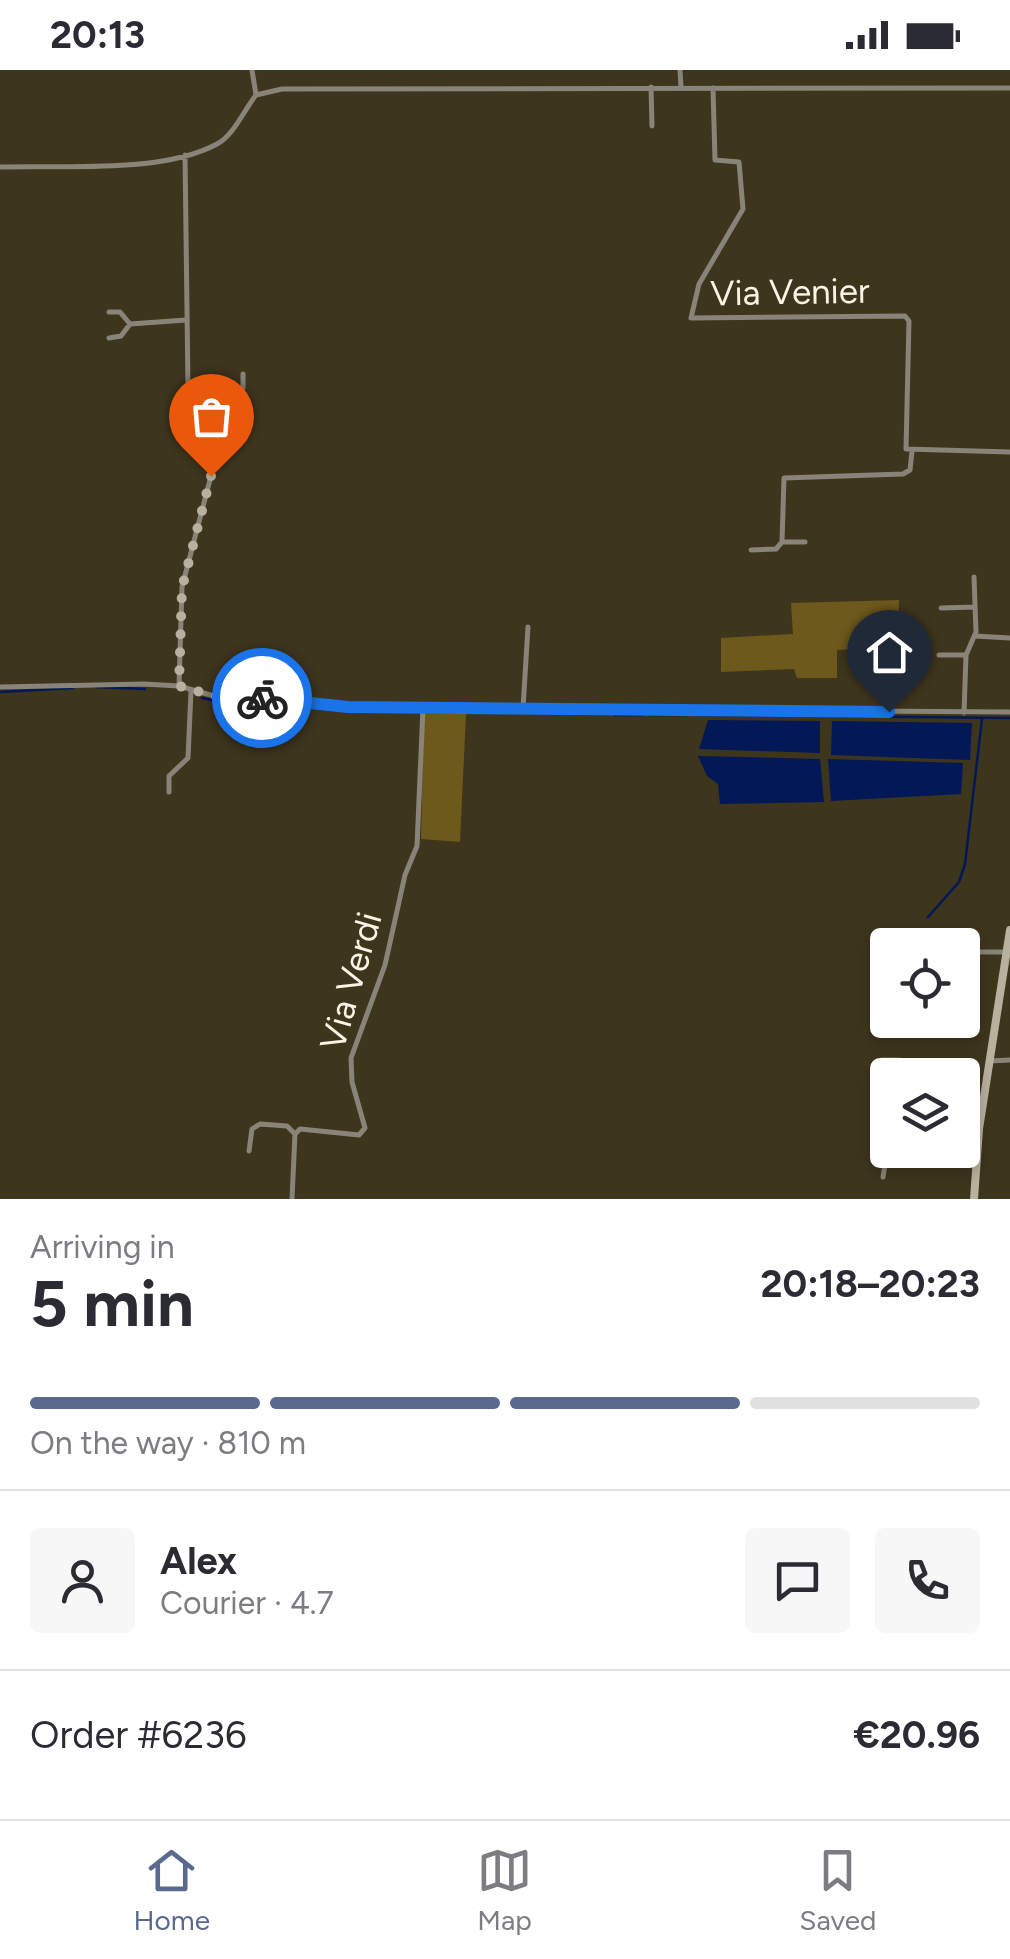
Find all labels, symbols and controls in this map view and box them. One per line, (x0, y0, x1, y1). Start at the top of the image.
text: 20:13 (50, 12, 145, 58)
street label: Via Venier (710, 270, 870, 314)
pin (169, 374, 254, 477)
icon: bag (184, 389, 239, 444)
pin (847, 610, 932, 713)
icon: home (862, 625, 917, 680)
courier (212, 648, 312, 748)
icon: bike (235, 671, 290, 726)
street label: Via Verdi (311, 907, 391, 1055)
map controls (870, 928, 980, 1168)
button: locate (870, 928, 980, 1038)
button: layers (870, 1058, 980, 1168)
text: Arriving in (30, 1228, 175, 1266)
text: 20:18–20:23 (761, 1261, 980, 1307)
text: 5 min (30, 1264, 194, 1342)
text: On the way · 810 m (30, 1424, 306, 1462)
button: person (30, 1528, 135, 1633)
button: chat (745, 1528, 850, 1633)
button: phone (875, 1528, 980, 1633)
text: Alex (160, 1538, 237, 1584)
text: Courier · 4.7 (160, 1584, 334, 1622)
text: Order #6236 (30, 1712, 246, 1758)
text: €20.96 (853, 1712, 980, 1758)
tab: Home (134, 1843, 210, 1937)
tab: Map (477, 1843, 532, 1937)
tab: Saved (799, 1843, 876, 1937)

